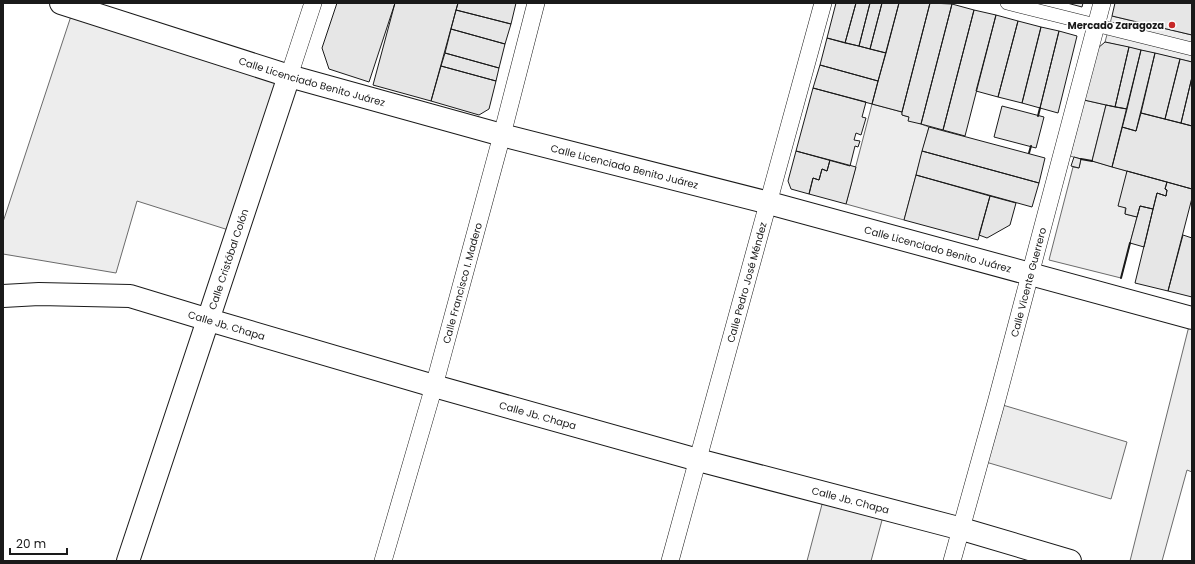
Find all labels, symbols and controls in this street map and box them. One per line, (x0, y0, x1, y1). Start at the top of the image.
place label: Mercado Zaragoza (1068, 18, 1164, 33)
marker: Mercado Zaragoza (1167, 20, 1177, 30)
street label: Calle Licenciado Benito Juárez (237, 53, 387, 110)
street label: Calle Licenciado Benito Juárez (549, 141, 700, 193)
street label: Calle Cristóbal Colón (205, 207, 252, 312)
street label: Calle Pedro José Méndez (723, 220, 771, 344)
street label: Calle Francisco I. Madero (439, 221, 486, 345)
street label: Calle Licenciado Benito Juárez (863, 222, 1013, 277)
street label: Calle Vicente Guerrero (1007, 226, 1050, 339)
street label: Calle Jb. Chapa (186, 307, 267, 344)
street label: Calle Jb. Chapa (497, 398, 578, 434)
street label: Calle Jb. Chapa (810, 483, 891, 518)
scale bar (10, 530, 67, 556)
text: 20 m (16, 535, 46, 552)

